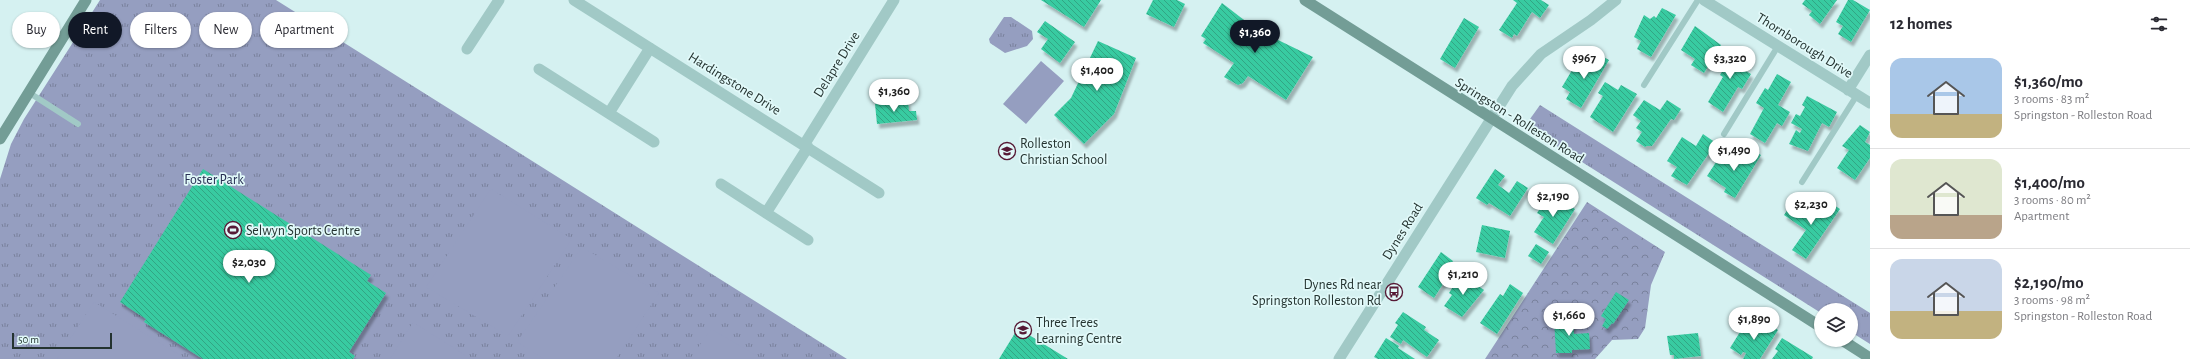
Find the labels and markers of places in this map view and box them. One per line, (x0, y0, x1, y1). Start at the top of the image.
pin: $1,360 (1222, 20, 1288, 54)
pin: $967 (1560, 46, 1608, 80)
pin: $3,320 (1697, 46, 1763, 80)
pin: $1,400 (1064, 58, 1130, 92)
pin: $1,360 (861, 79, 927, 113)
place label: Rolleston Christian School (1020, 137, 1107, 167)
pin: $1,490 (1701, 138, 1767, 172)
school or university icon: Rolleston Christian School (997, 141, 1017, 161)
pin: $2,190 (1520, 184, 1586, 218)
pin: $2,230 (1778, 192, 1844, 226)
sports icon: Selwyn Sports Centre (223, 220, 243, 240)
place label: Selwyn Sports Centre (246, 224, 360, 238)
pin: $2,030 (216, 250, 282, 284)
pin: $1,210 (1430, 262, 1496, 296)
place label: Dynes Rd near Springston Rolleston Rd (1252, 278, 1381, 308)
bus stop icon: Dynes Rd near Springston Rolleston Rd (1384, 282, 1404, 302)
pin: $1,660 (1536, 303, 1602, 337)
pin: $1,890 (1721, 307, 1787, 341)
place label: Three Trees Learning Centre (1036, 316, 1122, 346)
school or university icon: Three Trees Learning Centre (1013, 320, 1033, 340)

